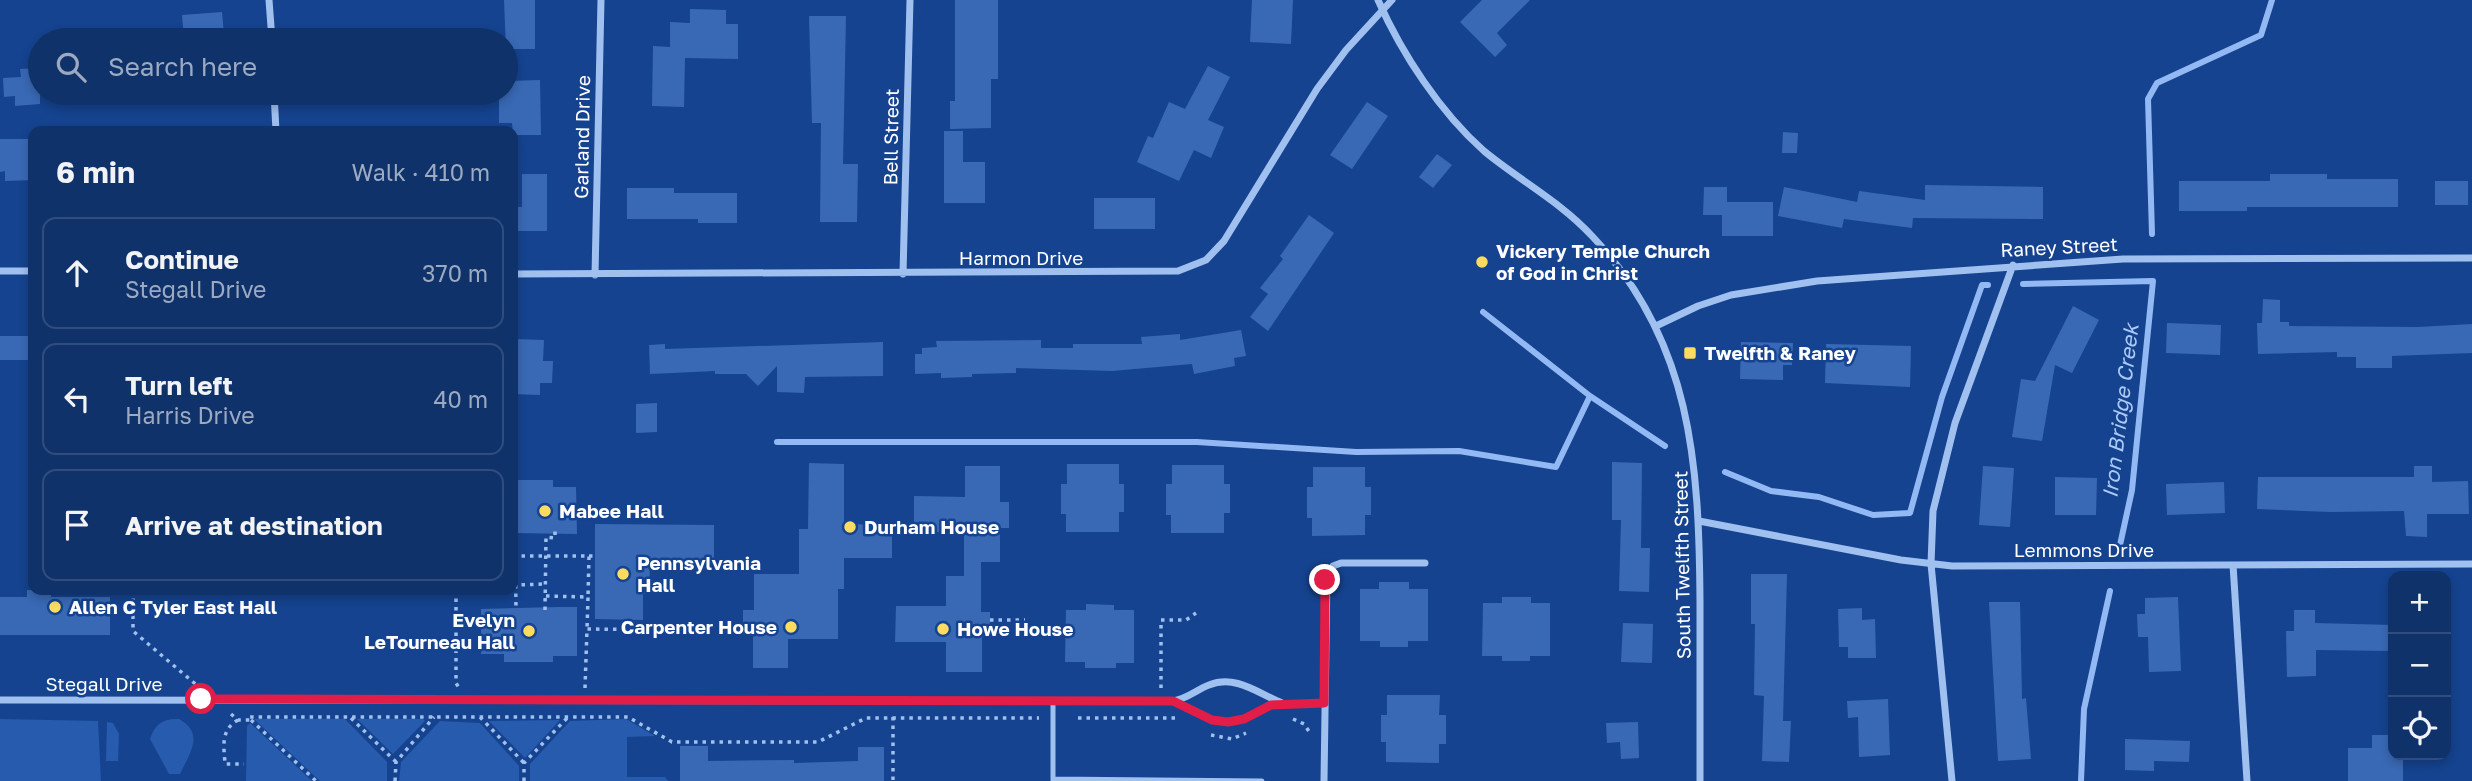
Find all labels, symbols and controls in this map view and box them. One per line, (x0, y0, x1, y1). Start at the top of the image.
search box (28, 28, 518, 105)
icon: search (52, 48, 90, 86)
text: Search here (108, 51, 257, 82)
street label: Garland Drive (569, 75, 594, 199)
street label: Bell Street (878, 88, 903, 186)
text: 6 min (56, 154, 135, 190)
text: Walk · 410 m (352, 158, 490, 186)
street label: Raney Street (2000, 232, 2118, 261)
place label: Vickery Temple Church of God in Christ (1496, 239, 1710, 284)
text: Continue (125, 244, 239, 275)
street label: Harmon Drive (959, 246, 1083, 269)
icon: ahead (58, 254, 96, 292)
marker: Vickery Temple Church of God in Christ (1474, 254, 1490, 270)
text: 370 m (422, 259, 488, 287)
text: Stegall Drive (125, 275, 266, 303)
water label: Iron Bridge Creek (2096, 320, 2144, 499)
place label: Twelfth & Raney (1704, 341, 1856, 364)
marker: Twelfth & Raney (1682, 345, 1698, 361)
text: Turn left (125, 370, 233, 401)
icon: left (58, 380, 96, 418)
text: 40 m (434, 385, 488, 413)
text: Harris Drive (125, 401, 255, 429)
street label: South Twelfth Street (1668, 471, 1695, 659)
place label: Mabee Hall (559, 499, 664, 522)
marker: Mabee Hall (537, 503, 553, 519)
icon: arrive (58, 506, 96, 544)
text: Arrive at destination (125, 510, 383, 541)
place label: Durham House (864, 515, 999, 538)
marker: Durham House (842, 519, 858, 535)
street label: Lemmons Drive (2014, 538, 2154, 561)
place label: Pennsylvania Hall (637, 551, 761, 596)
route end (1309, 564, 1340, 595)
marker: Pennsylvania Hall (615, 566, 631, 582)
map controls (2388, 571, 2451, 760)
button: + (2388, 571, 2451, 634)
place label: Allen C Tyler East Hall (69, 595, 277, 618)
marker: Allen C Tyler East Hall (47, 599, 63, 615)
place label: Evelyn LeTourneau Hall (364, 608, 515, 653)
place label: Carpenter House (621, 615, 777, 638)
place label: Howe House (957, 617, 1073, 640)
marker: Carpenter House (783, 619, 799, 635)
marker: Howe House (935, 621, 951, 637)
marker: Evelyn LeTourneau Hall (521, 623, 537, 639)
button: − (2388, 634, 2451, 697)
street label: Stegall Drive (46, 672, 162, 695)
route start (185, 683, 216, 714)
button: locate (2388, 697, 2451, 760)

